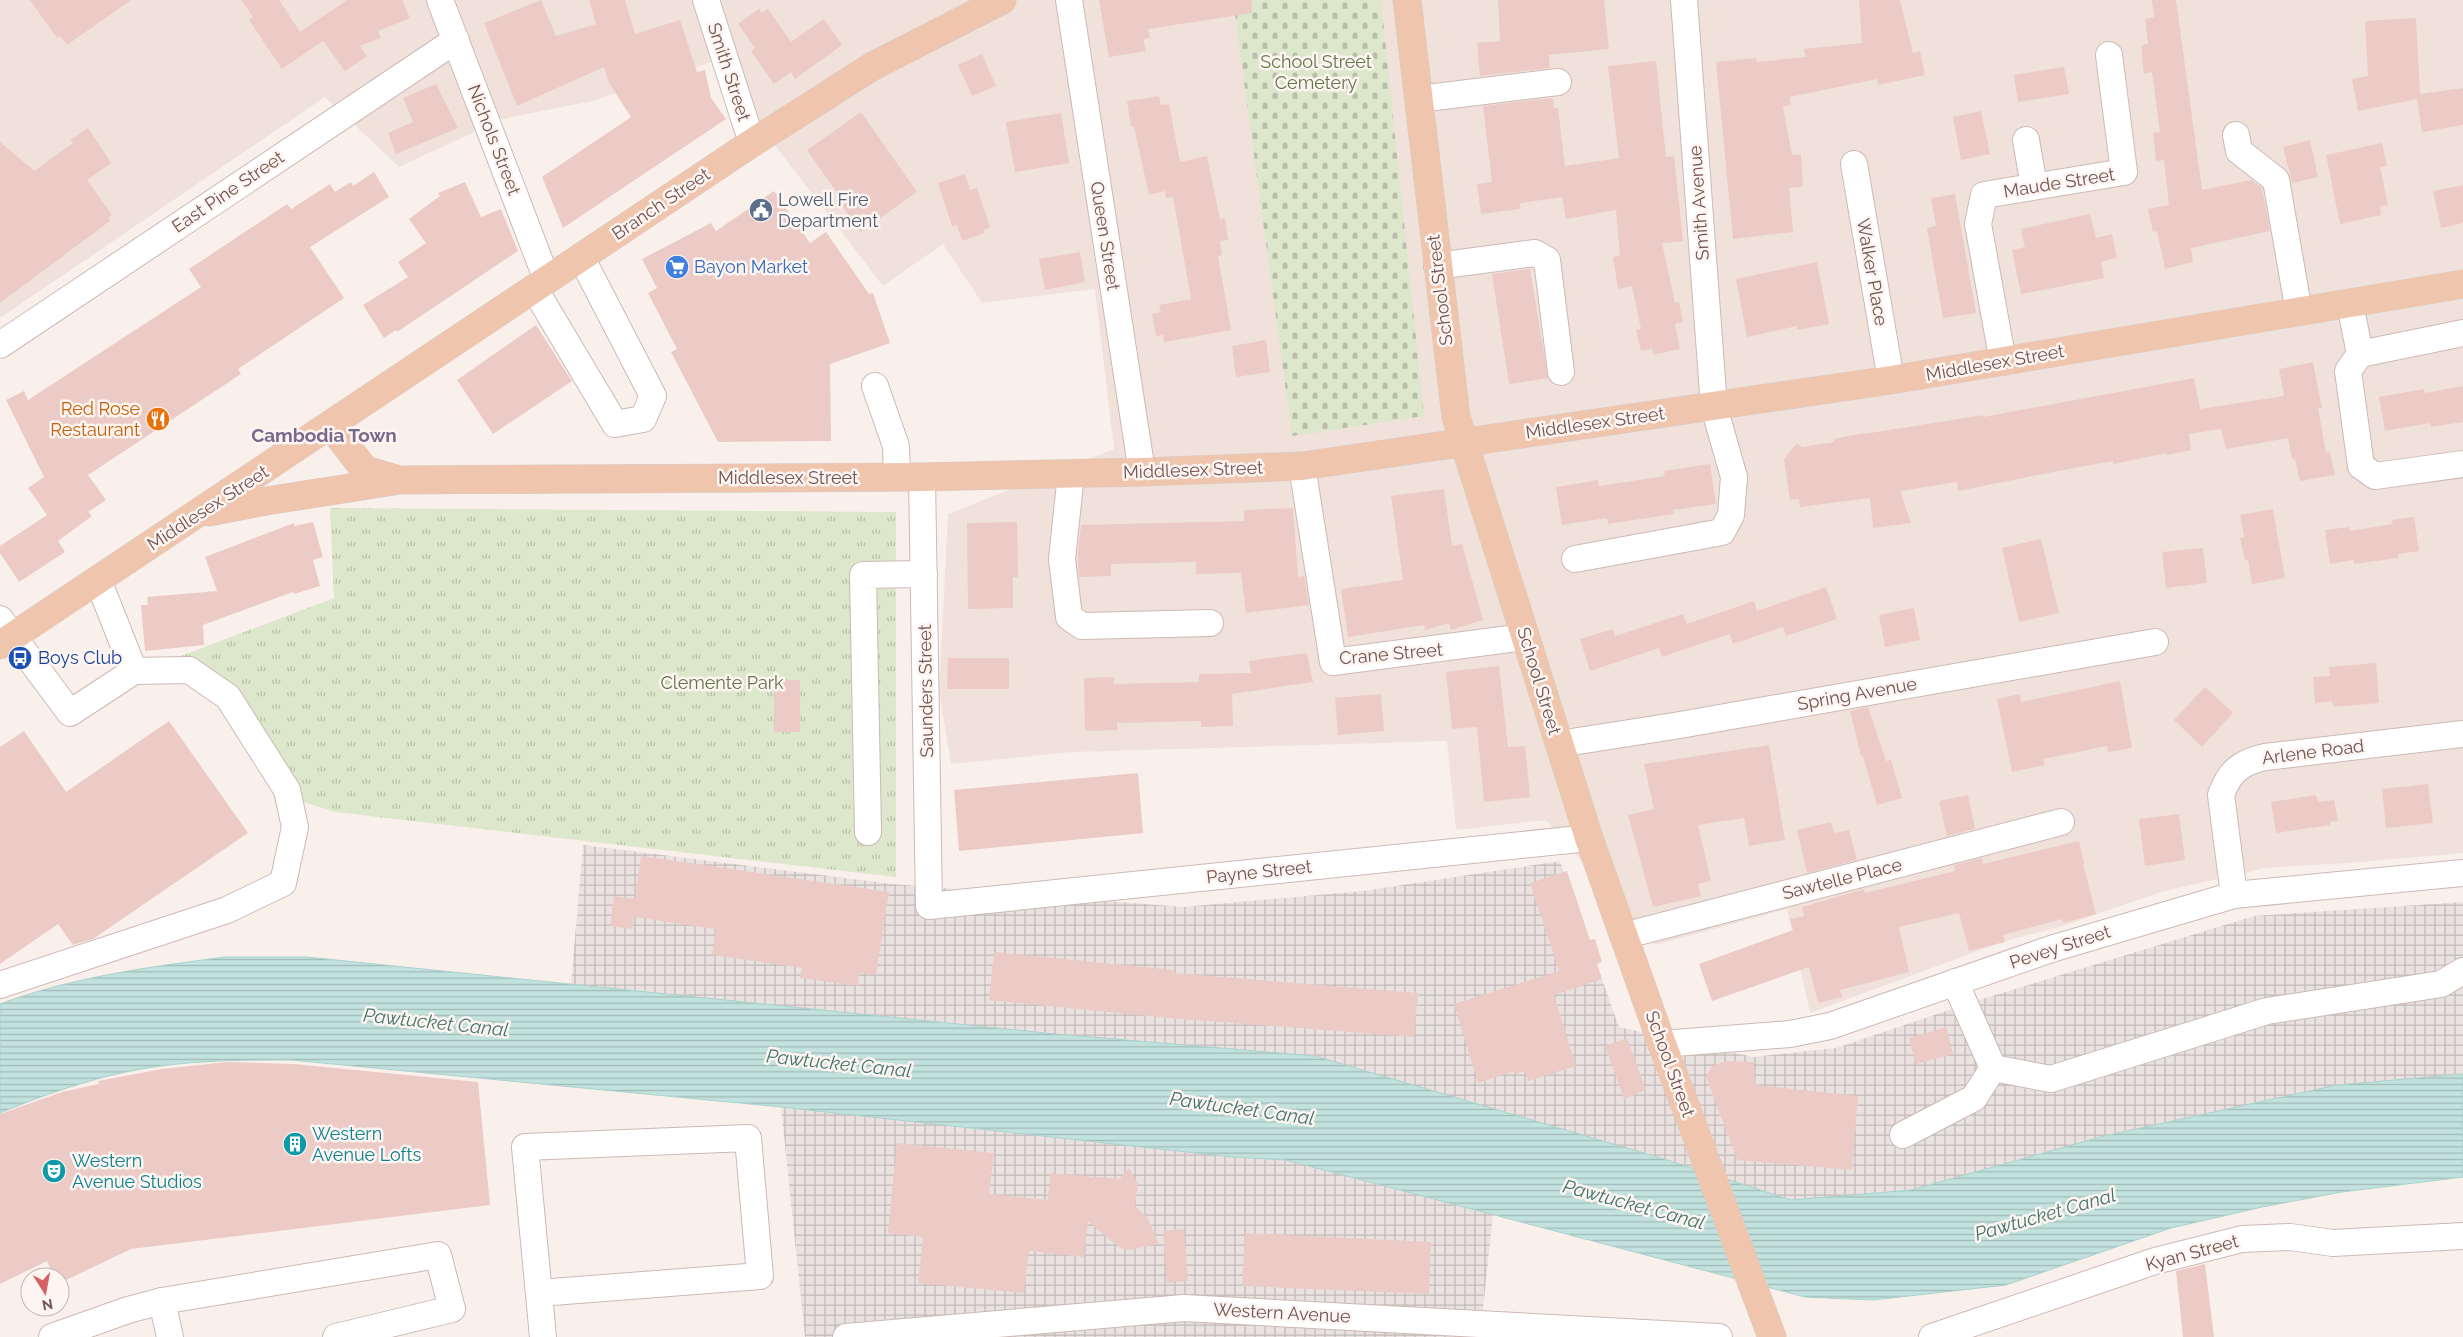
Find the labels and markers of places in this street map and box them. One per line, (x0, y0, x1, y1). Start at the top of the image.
place label: Lowell Fire Department (778, 189, 878, 231)
public building icon: Lowell Fire Department (748, 197, 774, 223)
supermarket icon: Bayon Market (664, 254, 690, 280)
place label: Bayon Market (694, 256, 808, 277)
place label: Red Rose Restaurant (50, 398, 140, 440)
restaurant icon: Red Rose Restaurant (145, 406, 171, 432)
bus stop icon: Boys Club (7, 645, 33, 671)
place label: Boys Club (38, 647, 122, 668)
place label: Western Avenue Lofts (312, 1123, 422, 1165)
building icon: Western Avenue Lofts (282, 1131, 308, 1157)
place label: Western Avenue Studios (72, 1150, 202, 1192)
theatre icon: Western Avenue Studios (41, 1158, 67, 1184)

